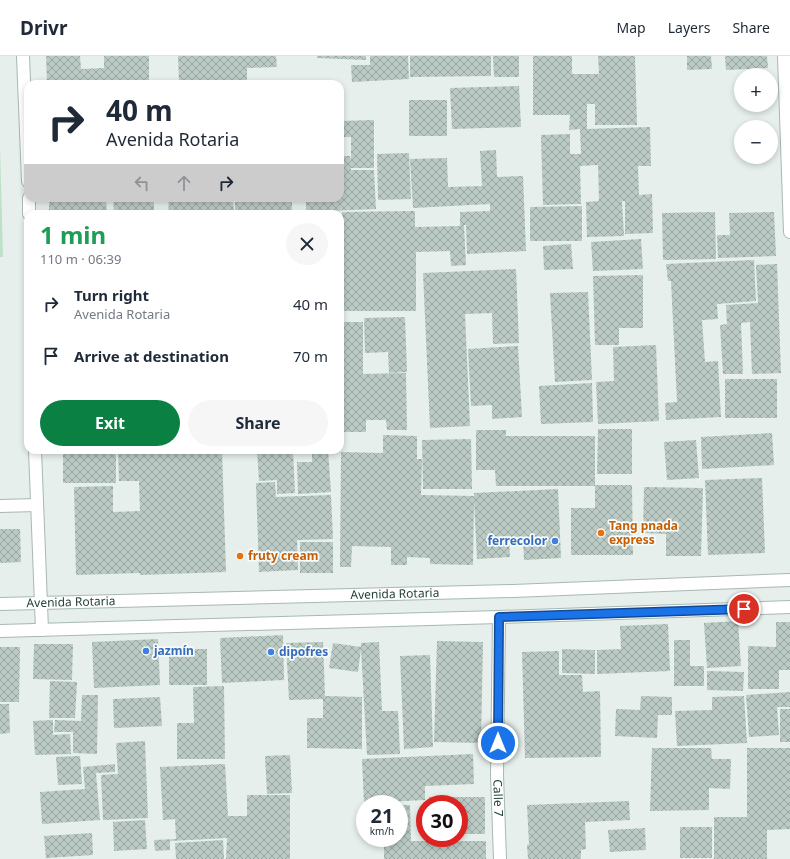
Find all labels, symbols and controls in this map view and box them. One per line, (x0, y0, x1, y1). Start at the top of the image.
text: Drivr (20, 15, 67, 41)
text: Map (617, 18, 646, 37)
text: Layers (668, 18, 710, 37)
text: Share (732, 18, 770, 37)
map controls (734, 68, 778, 164)
button: + (734, 68, 778, 112)
text: 40 m (106, 91, 173, 129)
icon: right (40, 96, 92, 148)
button: − (734, 120, 778, 164)
text: Avenida Rotaria (106, 127, 239, 151)
icon: left (131, 172, 153, 194)
icon: ahead (173, 172, 195, 194)
icon: right (215, 172, 237, 194)
text: 1 min (40, 218, 106, 251)
button: close (286, 223, 328, 265)
text: 110 m · 06:39 (40, 250, 121, 268)
text: Turn right (74, 285, 149, 305)
icon: right (40, 293, 62, 315)
text: 40 m (293, 294, 328, 314)
text: Avenida Rotaria (74, 305, 170, 323)
icon: arrive (40, 345, 62, 367)
text: Arrive at destination (74, 346, 229, 366)
text: 70 m (293, 346, 328, 366)
button: Exit (40, 400, 180, 446)
button: Share (188, 400, 328, 446)
place label: Tang pnada express (609, 517, 678, 548)
marker: Tang pnada express (596, 528, 606, 538)
place label: ferrecolor (487, 532, 548, 549)
marker: ferrecolor (550, 536, 560, 546)
place label: fruty cream (248, 547, 318, 564)
marker: fruty cream (235, 551, 245, 561)
street label: Avenida Rotaria (350, 584, 440, 603)
street label: Avenida Rotaria (26, 592, 116, 611)
pin (727, 592, 761, 626)
icon: arrive (733, 598, 755, 620)
place label: jazmín (153, 642, 194, 659)
place label: dipofres (279, 643, 328, 660)
marker: jazmín (141, 646, 151, 656)
marker: dipofres (266, 647, 276, 657)
position arrow (477, 722, 519, 764)
street label: Calle 7 (489, 779, 507, 817)
speed limit sign: 30 (416, 795, 468, 847)
text: 21 (371, 802, 393, 829)
text: km/h (370, 824, 394, 838)

